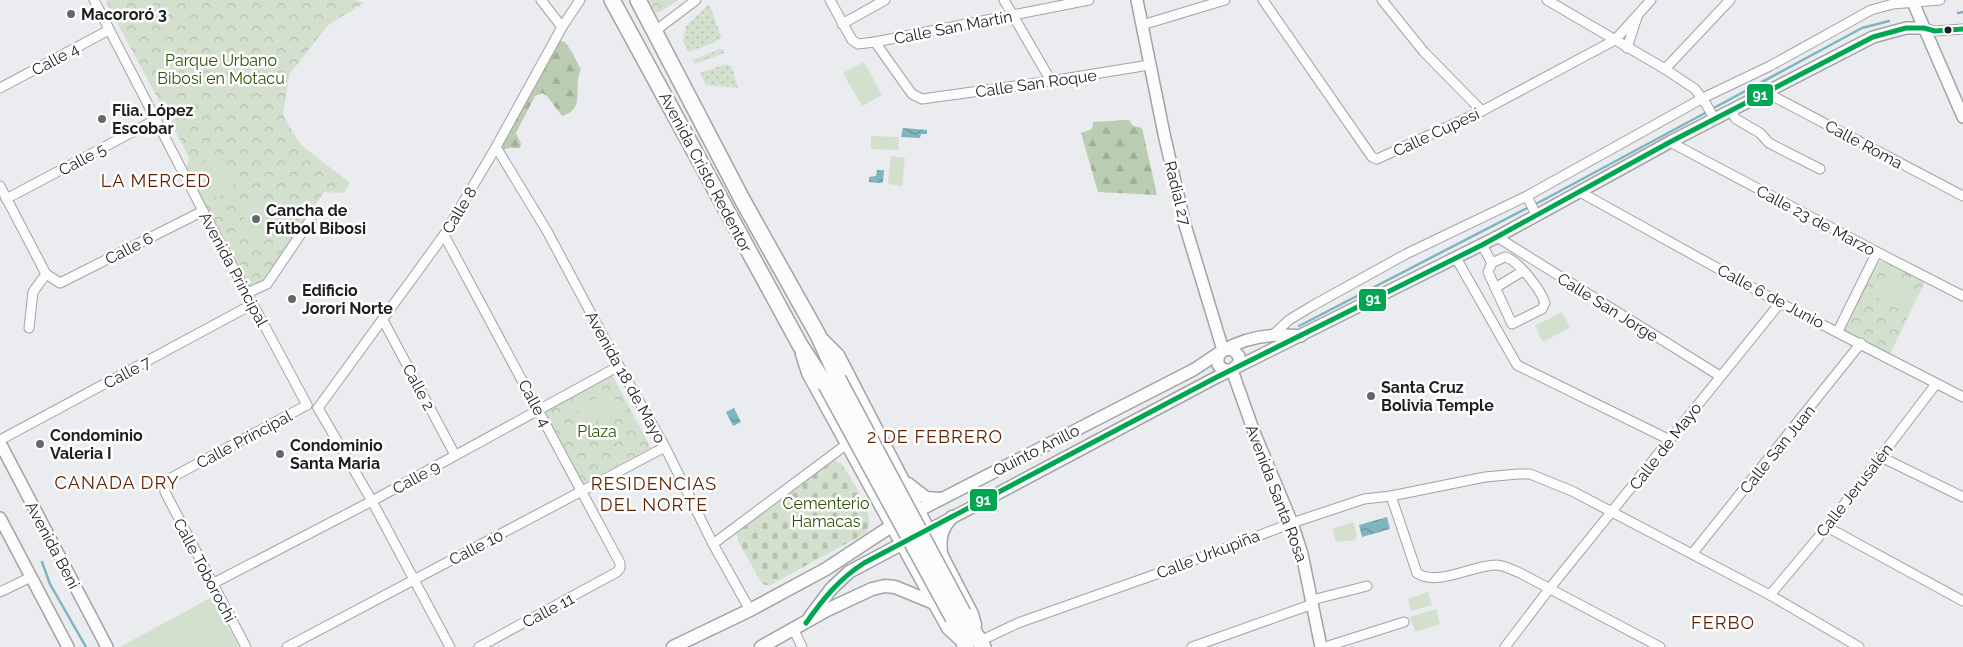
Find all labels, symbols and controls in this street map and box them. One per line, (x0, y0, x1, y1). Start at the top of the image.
place label: Macororó 3 (81, 5, 167, 24)
street label: Calle San Martín (892, 7, 1014, 48)
marker: Macororó 3 (65, 8, 77, 20)
unlabelled marker (1943, 25, 1953, 35)
street label: Calle 4 (28, 39, 82, 80)
park label: Parque Urbano Bibosi en Motacu (157, 51, 285, 88)
street label: Calle San Roque (974, 66, 1098, 101)
line badge: 91 (1746, 83, 1774, 107)
text: 91 (1752, 87, 1768, 103)
street label: Avenida Cristo Redentor (655, 89, 756, 256)
place label: Flia. López Escobar (112, 101, 194, 138)
street label: Calle Cupesí (1390, 104, 1483, 161)
marker: Flia. López Escobar (96, 113, 108, 125)
street label: Calle Roma (1822, 116, 1906, 173)
street label: Calle 5 (55, 139, 109, 180)
street label: Radial 27 (1160, 159, 1195, 228)
district label: LA MERCED (101, 170, 211, 191)
street label: Calle 23 de Marzo (1753, 181, 1878, 260)
street label: Calle 8 (438, 183, 481, 237)
place label: Cancha de Fútbol Bibosi (266, 201, 366, 238)
street label: Avenida Principal (195, 209, 272, 330)
marker: Cancha de Fútbol Bibosi (250, 213, 262, 225)
street label: Calle 6 (102, 228, 156, 269)
street label: Calle 6 de Junio (1714, 260, 1827, 333)
street label: Calle San Jorge (1554, 269, 1662, 346)
place label: Edificio Jorori Norte (302, 281, 393, 318)
line badge: 91 (1358, 288, 1387, 312)
text: 91 (1365, 291, 1381, 307)
marker: Edificio Jorori Norte (286, 293, 298, 305)
street label: Avenida 18 de Mayo (581, 308, 670, 446)
street label: Calle 7 (101, 352, 154, 393)
street label: Calle 2 (398, 361, 439, 414)
street label: Calle 4 (514, 376, 555, 430)
place label: Santa Cruz Bolivia Temple (1381, 378, 1494, 415)
marker: Santa Cruz Bolivia Temple (1365, 390, 1377, 402)
street label: Calle de Mayo (1625, 399, 1705, 494)
street label: Calle San Juan (1736, 401, 1819, 497)
street label: Calle Principal (193, 406, 296, 473)
street label: Quinto Anillo (990, 421, 1083, 480)
park label: Plaza (577, 422, 617, 441)
street label: Avenida Santa Rosa (1242, 422, 1311, 564)
place label: Condominio Valeria I (50, 426, 143, 463)
district label: 2 DE FEBRERO (867, 426, 1003, 447)
place label: Condominio Santa Maria (290, 436, 383, 473)
marker: Condominio Valeria I (34, 438, 46, 450)
street label: Calle Jerusalén (1812, 440, 1897, 541)
marker: Condominio Santa Maria (274, 448, 286, 460)
street label: Calle 9 (389, 457, 443, 498)
district label: CANADA DRY (55, 472, 179, 493)
district label: RESIDENCIAS DEL NORTE (591, 473, 717, 515)
line badge: 91 (969, 488, 998, 512)
text: 91 (975, 492, 991, 508)
park label: Cementerio Hamacas (783, 494, 869, 531)
street label: Avenida Beni (22, 498, 84, 592)
street label: Calle Toborochi (169, 515, 240, 625)
street label: Calle 10 (446, 526, 507, 569)
street label: Calle Urkupiña (1154, 526, 1262, 583)
street label: Calle 11 (519, 589, 577, 632)
district label: FERBO (1691, 612, 1755, 633)

